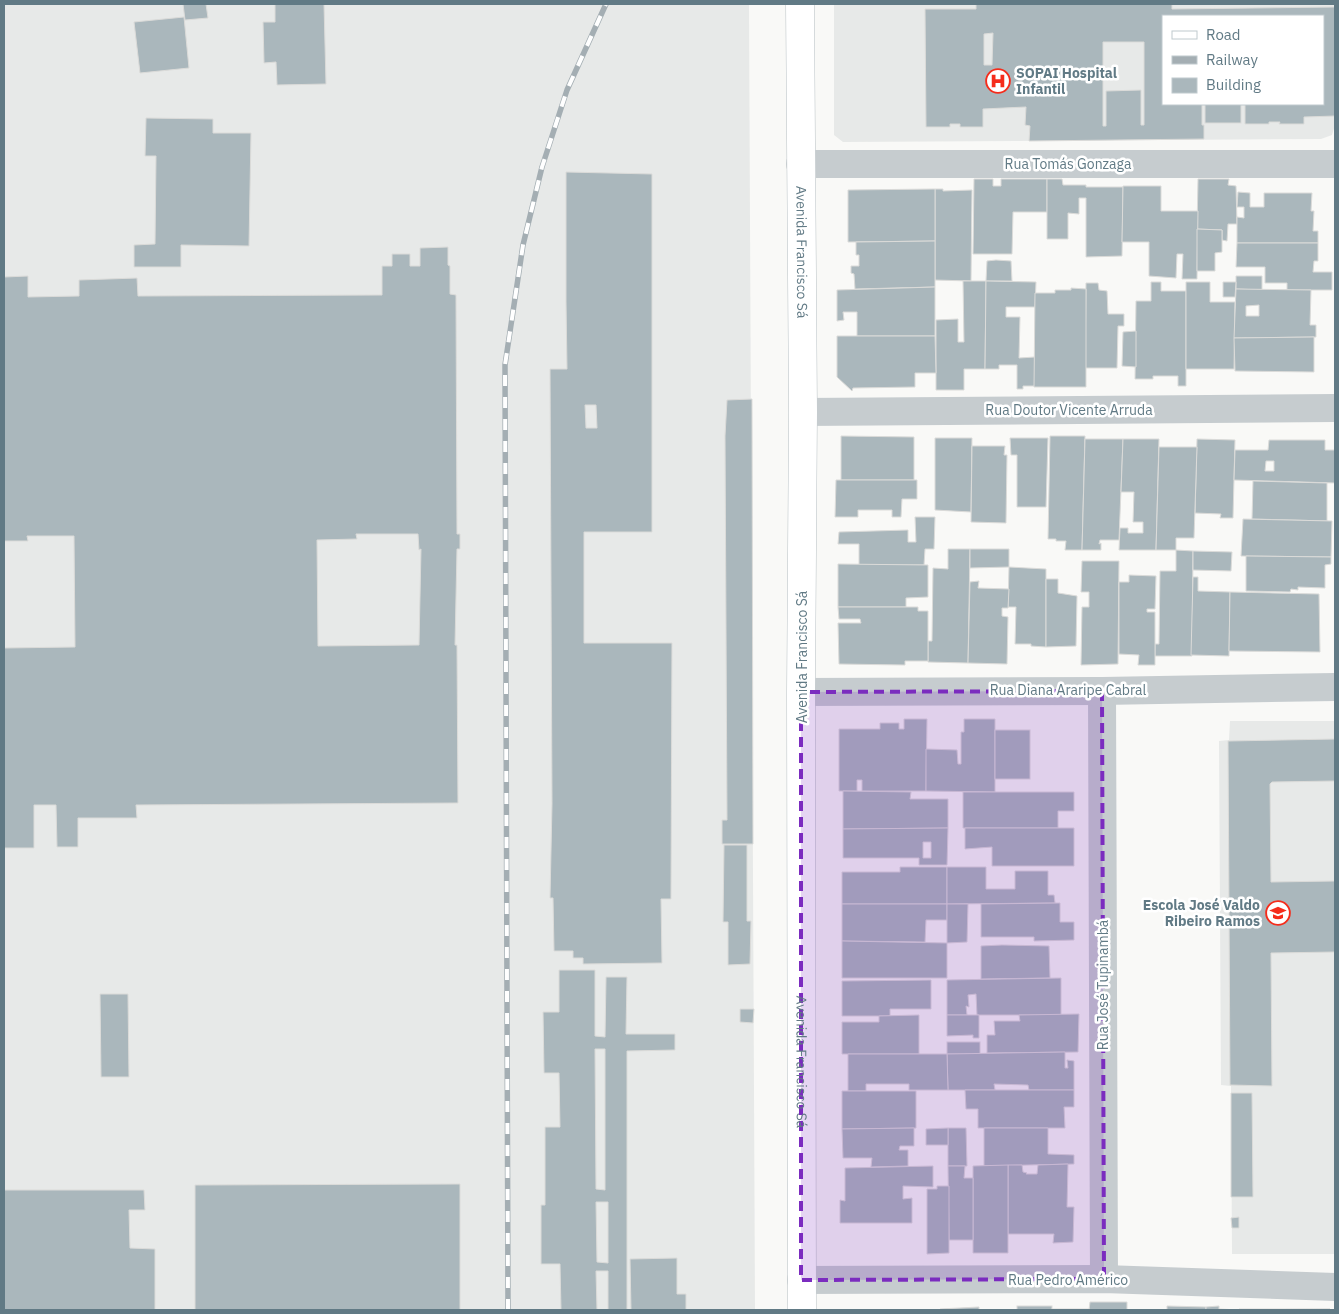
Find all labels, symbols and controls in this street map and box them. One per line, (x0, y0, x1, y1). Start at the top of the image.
legend (1162, 15, 1324, 105)
text: Road (1206, 25, 1241, 44)
text: Railway (1206, 50, 1259, 69)
place label: SOPAI Hospital Infantil (1016, 64, 1117, 98)
hospital icon: SOPAI Hospital Infantil (985, 68, 1011, 94)
text: Building (1206, 75, 1261, 94)
street label: Rua Tomás Gonzaga (1005, 155, 1132, 173)
street label: Avenida Francisco Sá (792, 186, 811, 319)
street label: Rua Doutor Vicente Arruda (985, 401, 1153, 419)
street label: Avenida Francisco Sá (793, 590, 811, 723)
street label: Rua Diana Araripe Cabral (990, 681, 1147, 699)
place label: Escola José Valdo Ribeiro Ramos (1143, 896, 1260, 930)
school or university icon: Escola José Valdo Ribeiro Ramos (1265, 900, 1291, 926)
street label: Rua José Tupinambá (1094, 919, 1112, 1050)
street label: Avenida Francisco Sá (792, 996, 811, 1129)
street label: Rua Pedro Américo (1008, 1271, 1128, 1289)

